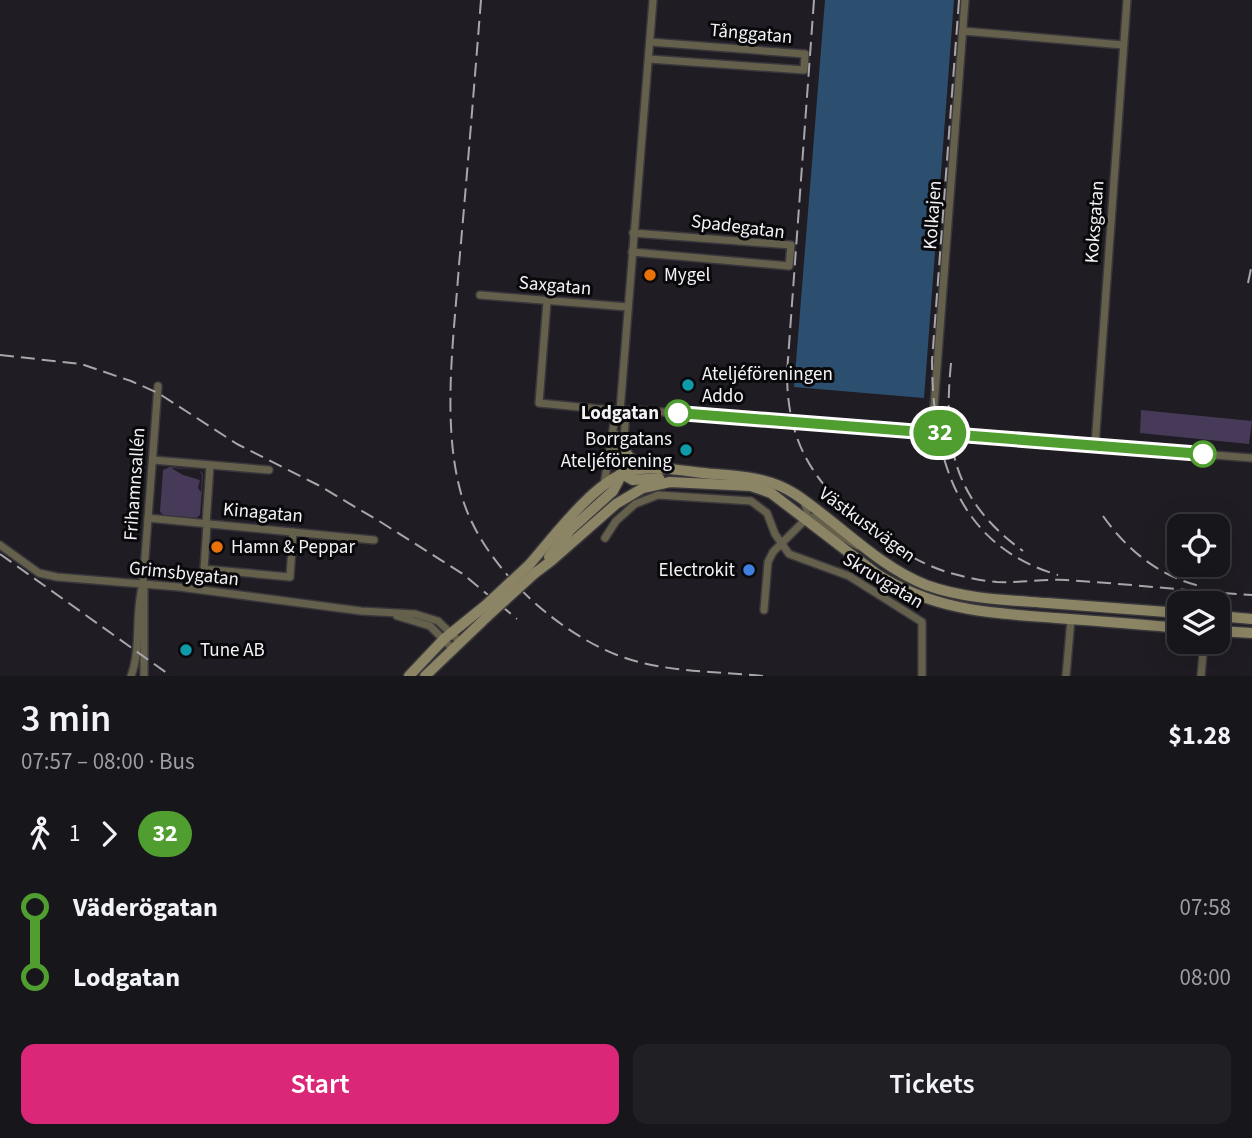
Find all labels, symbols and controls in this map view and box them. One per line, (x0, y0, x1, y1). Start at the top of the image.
street label: Tånggatan (709, 17, 793, 51)
street label: Kolkajen (917, 179, 949, 251)
street label: Koksgatan (1079, 180, 1111, 264)
street label: Spadegatan (690, 208, 786, 246)
place label: Mygel (664, 262, 710, 289)
marker: Mygel (642, 267, 658, 283)
street label: Saxgatan (518, 269, 592, 303)
place label: Ateljéföreningen Addo (702, 361, 833, 410)
marker: Ateljéföreningen Addo (680, 377, 696, 393)
place label: Lodgatan (581, 400, 659, 427)
marker: Lodgatan (665, 400, 691, 426)
line badge: 32 (908, 410, 972, 456)
text: 32 (927, 415, 953, 450)
place label: Borrgatans Ateljéförening (561, 426, 672, 475)
street label: Frihamnsallén (118, 427, 152, 541)
unlabelled marker (1190, 441, 1216, 467)
marker: Borrgatans Ateljéförening (678, 442, 694, 458)
street label: Västkustvägen (813, 481, 921, 569)
street label: Kinagatan (222, 496, 304, 530)
map controls (1167, 514, 1230, 654)
button: locate (1167, 514, 1230, 577)
place label: Hamn & Peppar (231, 534, 355, 561)
marker: Hamn & Peppar (209, 539, 225, 555)
street label: Skruvgatan (838, 546, 928, 616)
street label: Grimsbygatan (128, 555, 240, 593)
place label: Electrokit (659, 557, 736, 584)
marker: Electrokit (741, 562, 757, 578)
button: layers (1167, 591, 1230, 654)
place label: Tune AB (200, 637, 265, 664)
marker: Tune AB (178, 642, 194, 658)
text: 3 min (21, 692, 111, 746)
text: $1.28 (1168, 717, 1231, 754)
text: 07:57 – 08:00 · Bus (21, 745, 195, 778)
icon: walk (21, 815, 59, 853)
icon: forward (90, 815, 128, 853)
text: 32 (152, 816, 178, 851)
text: 1 (69, 817, 80, 850)
text: Väderögatan (73, 889, 218, 926)
text: 07:58 (1180, 891, 1231, 924)
text: Lodgatan (73, 959, 180, 996)
text: 08:00 (1180, 961, 1231, 994)
button: Start (21, 1044, 619, 1124)
button: Tickets (633, 1044, 1231, 1124)

